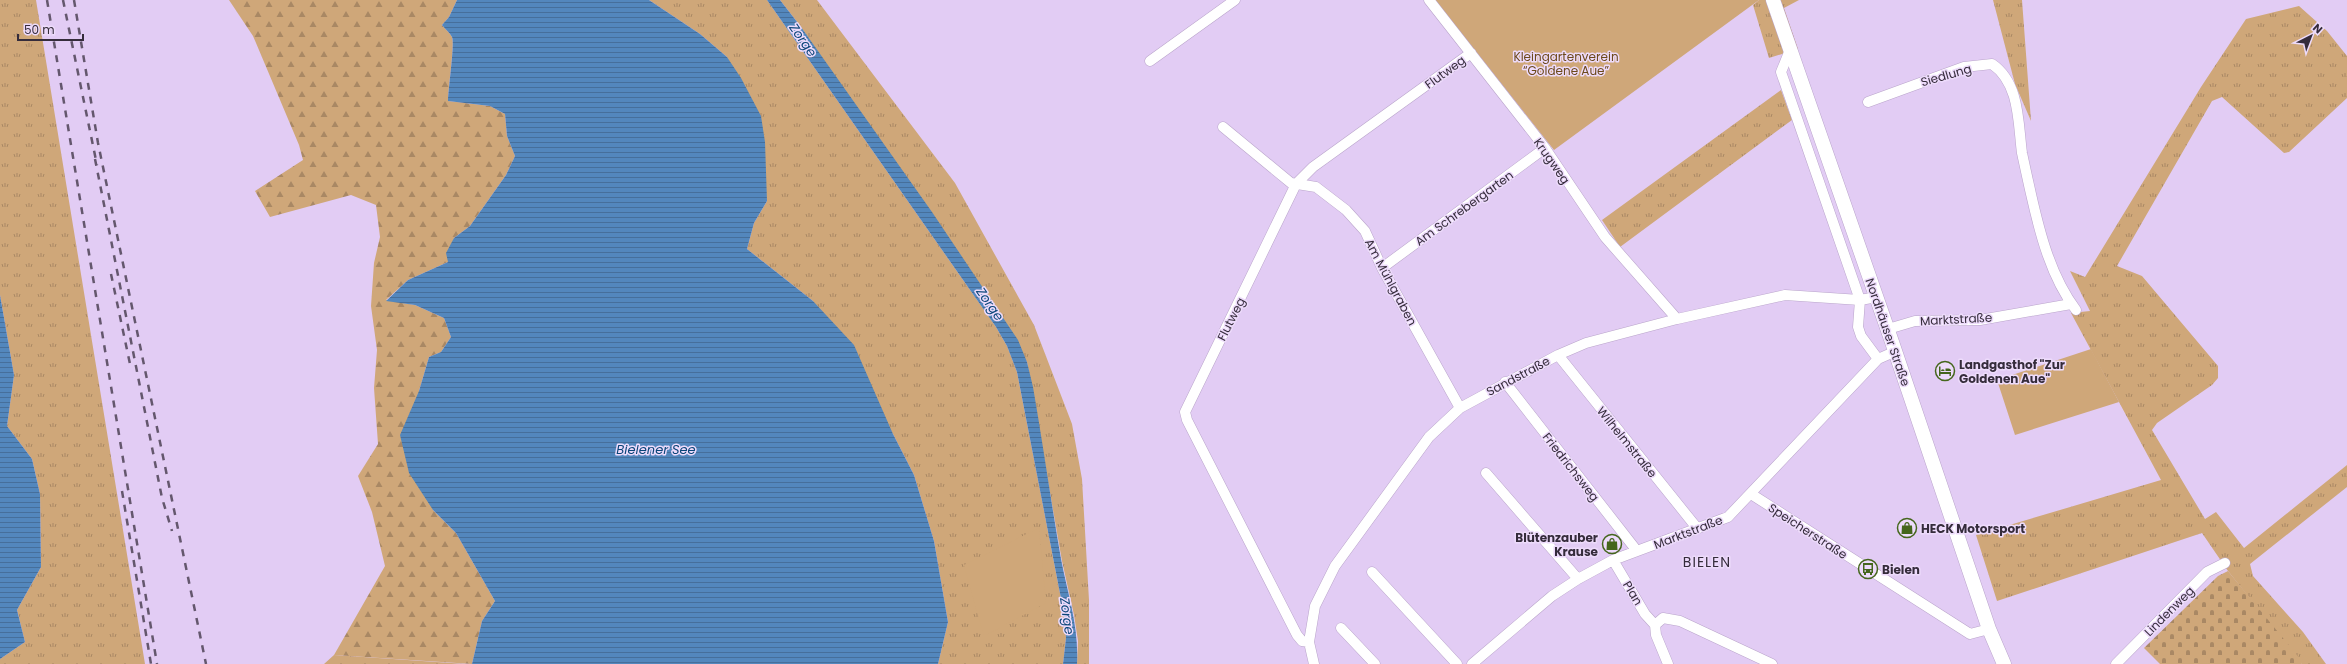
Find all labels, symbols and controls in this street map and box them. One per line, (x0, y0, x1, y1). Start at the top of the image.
scale bar (18, 16, 83, 42)
north arrow (2291, 16, 2331, 56)
water label: Zorge (784, 19, 821, 61)
text: N (2309, 20, 2326, 37)
text: 50 m (24, 21, 55, 38)
park label: Kleingartenverein “Goldene Aue” (1513, 48, 1619, 79)
street label: Flutweg (1421, 51, 1469, 93)
street label: Siedlung (1919, 60, 1973, 90)
street label: Krugweg (1530, 134, 1574, 188)
street label: Am Schrebergarten (1411, 167, 1517, 249)
street label: Am Mühlgraben (1361, 236, 1421, 328)
street label: Nordhäuser Straße (1862, 276, 1914, 388)
water label: Zorge (971, 283, 1008, 325)
street label: Flutweg (1213, 294, 1249, 344)
street label: Marktstraße (1919, 309, 1993, 329)
street label: Sandstraße (1483, 352, 1553, 400)
place label: Landgasthof "Zur Goldenen Aue" (1959, 356, 2065, 387)
hotel icon: Landgasthof "Zur Goldenen Aue" (1934, 360, 1956, 382)
street label: Wilhelmstraße (1593, 403, 1661, 481)
street label: Friedrichsweg (1539, 429, 1603, 505)
water label: Bielener See (616, 440, 696, 459)
street label: Speicherstraße (1765, 499, 1851, 563)
street label: Marktstraße (1651, 511, 1725, 553)
shop icon: HECK Motorsport (1896, 517, 1918, 539)
place label: HECK Motorsport (1921, 520, 2025, 537)
place label: Blütenzauber Krause (1515, 529, 1599, 560)
shop icon: Blütenzauber Krause (1601, 533, 1623, 555)
district label: BIELEN (1683, 552, 1731, 572)
bus stop icon: Bielen (1857, 558, 1879, 580)
place label: Bielen (1882, 561, 1920, 578)
street label: Plan (1619, 578, 1647, 608)
street label: Lindenweg (2140, 582, 2198, 640)
water label: Zorge (1055, 595, 1079, 636)

